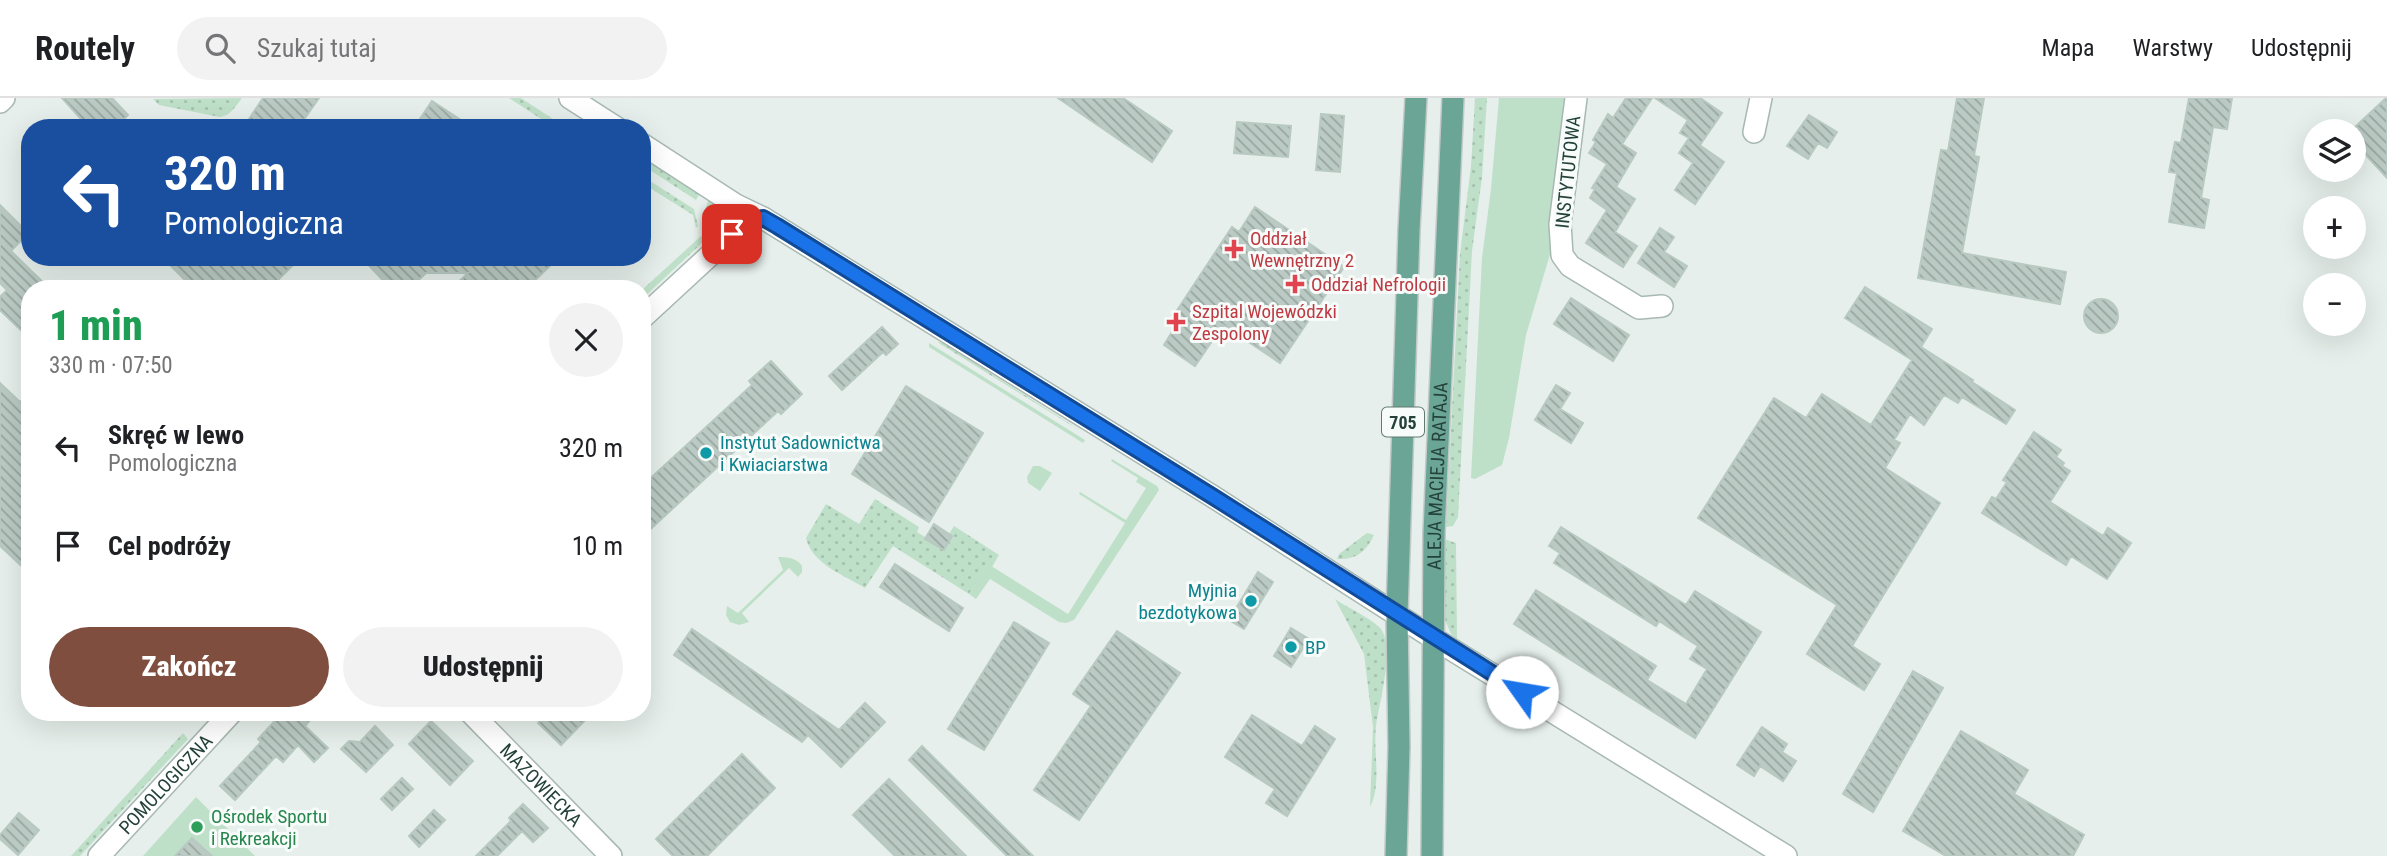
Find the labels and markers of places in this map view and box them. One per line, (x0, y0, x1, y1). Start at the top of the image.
pin (702, 204, 762, 264)
place label: Oddział Wewnętrzny 2 (1250, 227, 1354, 272)
marker: Oddział Wewnętrzny 2 (1224, 239, 1244, 259)
place label: Oddział Nefrologii (1311, 273, 1446, 296)
marker: Oddział Nefrologii (1285, 274, 1305, 294)
place label: Szpital Wojewódzki Zespolony (1192, 300, 1337, 345)
marker: Szpital Wojewódzki Zespolony (1166, 312, 1186, 332)
place label: Instytut Sadownictwa i Kwiaciarstwa (720, 431, 881, 476)
marker: Instytut Sadownictwa i Kwiaciarstwa (698, 445, 714, 461)
place label: Myjnia bezdotykowa (1138, 579, 1237, 624)
marker: Myjnia bezdotykowa (1243, 593, 1259, 609)
place label: BP (1305, 636, 1326, 659)
marker: BP (1283, 639, 1299, 655)
place label: Ośrodek Sportu i Rekreakcji (211, 805, 327, 850)
marker: Ośrodek Sportu i Rekreakcji (189, 819, 205, 835)

